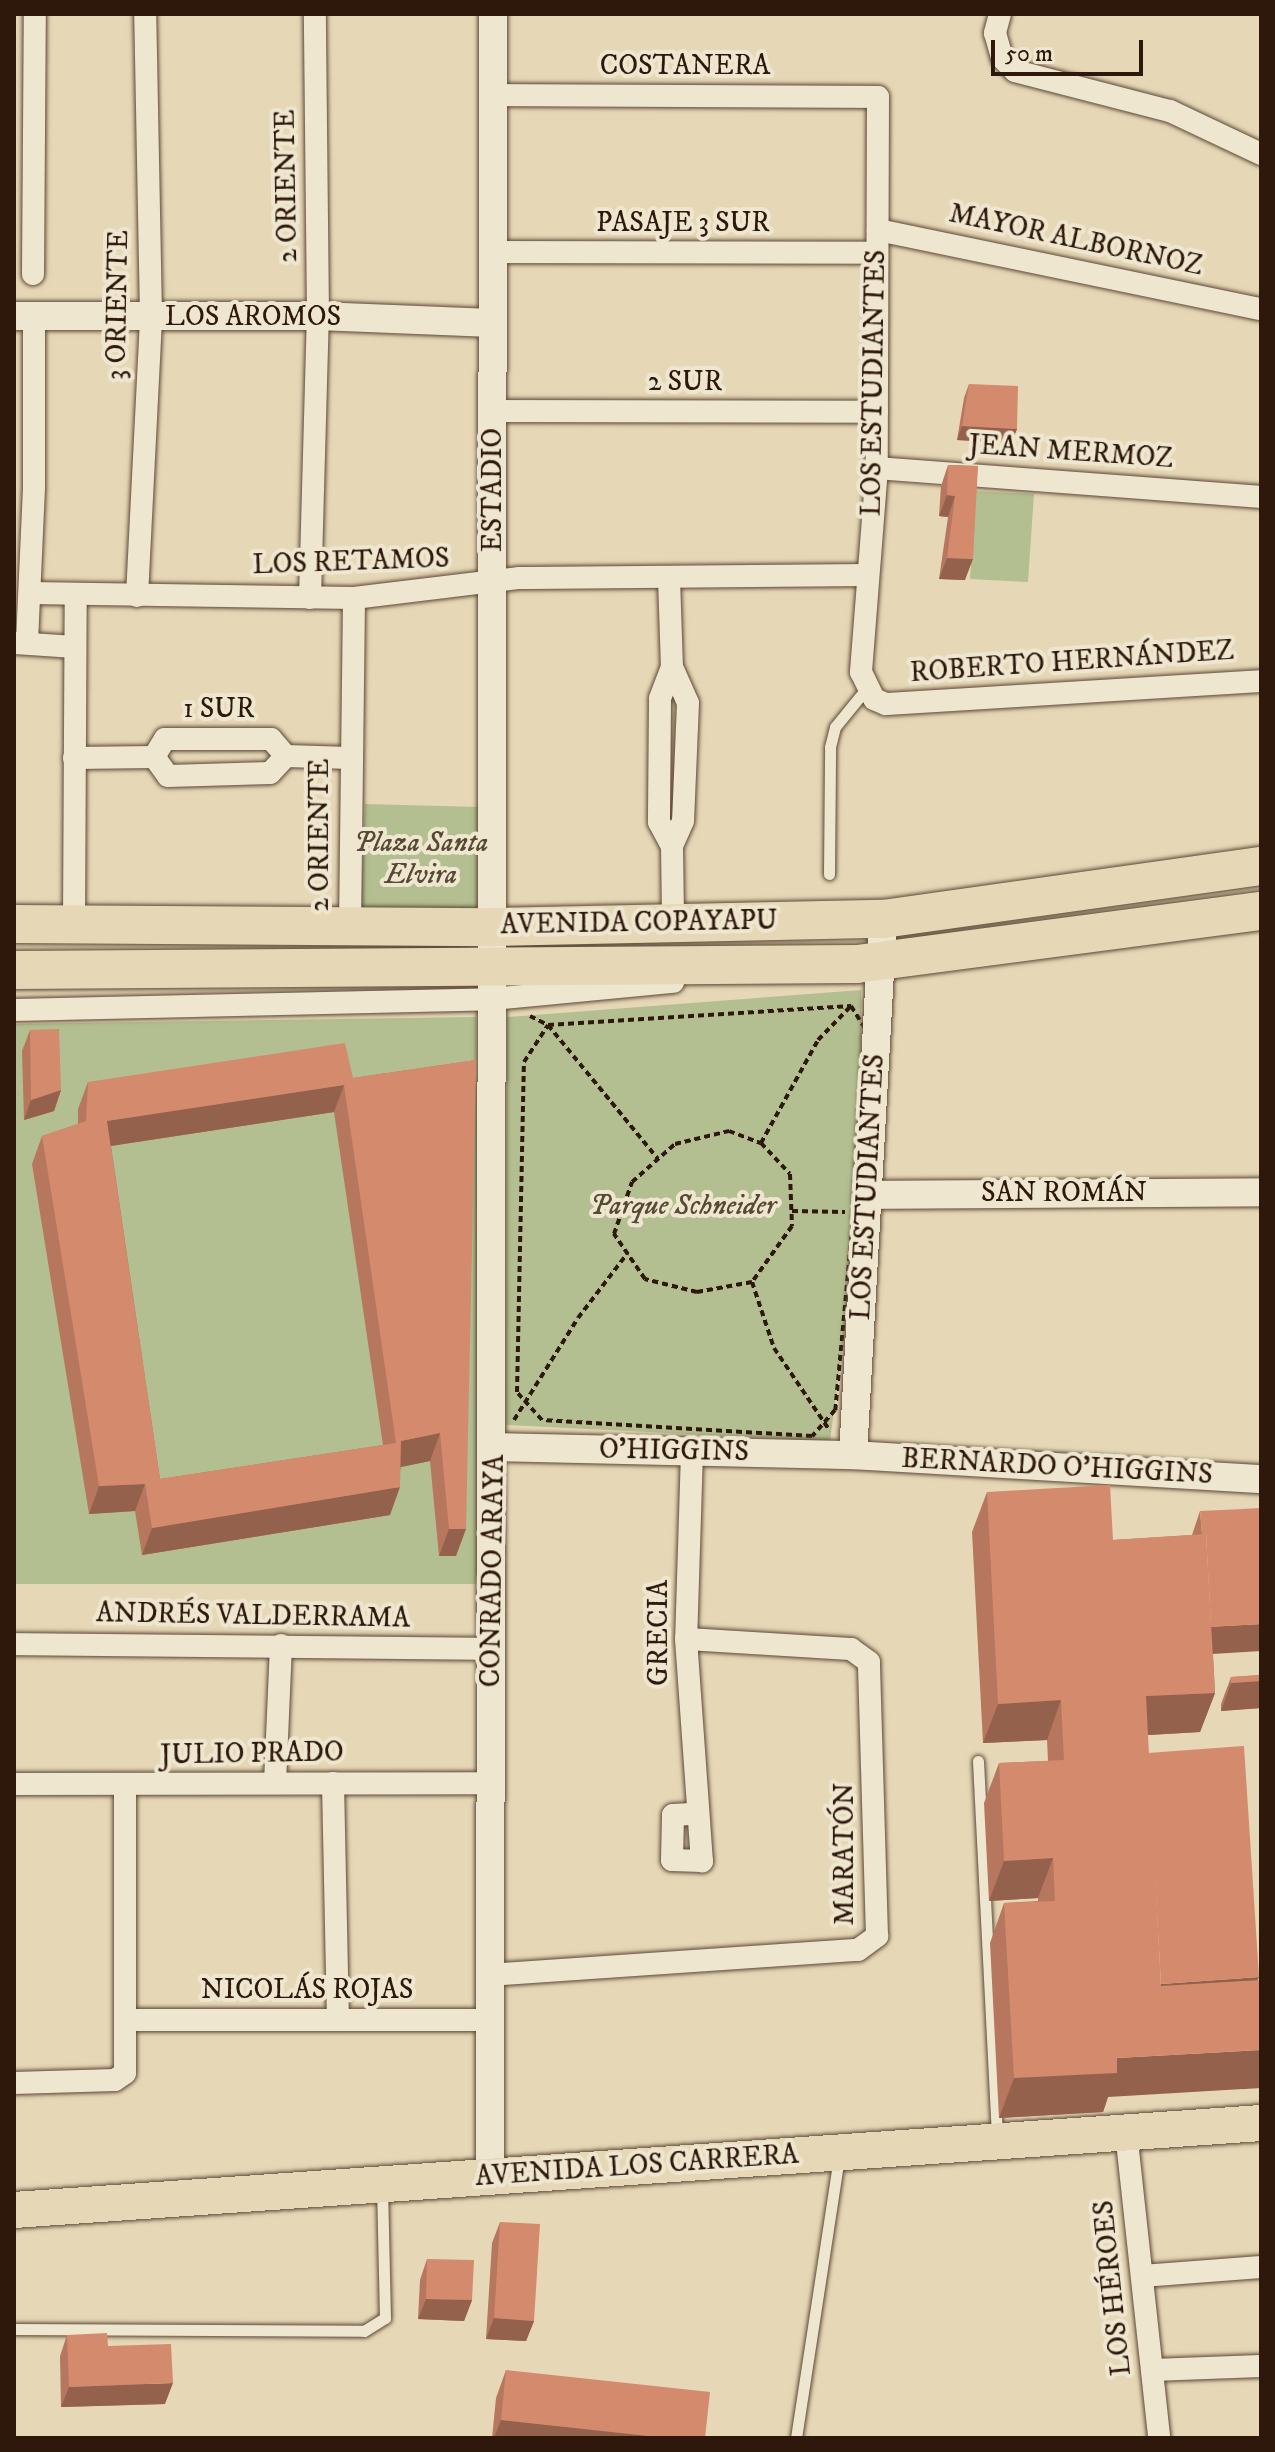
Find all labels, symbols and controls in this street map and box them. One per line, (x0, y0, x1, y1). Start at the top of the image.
scale bar (995, 24, 1147, 74)
text: 50 m (1005, 39, 1053, 69)
street label: COSTANERA (600, 49, 770, 83)
street label: 2 ORIENTE (269, 109, 305, 263)
street label: MAYOR ALBORNOZ (946, 197, 1206, 283)
street label: PASAJE 3 SUR (596, 206, 770, 240)
street label: 3 ORIENTE (100, 230, 136, 380)
street label: LOS ESTUDIANTES (855, 249, 893, 517)
street label: LOS AROMOS (165, 300, 341, 334)
street label: 2 SUR (648, 365, 722, 399)
street label: ESTADIO (476, 428, 510, 552)
street label: JEAN MERMOZ (968, 428, 1174, 476)
street label: LOS RETAMOS (252, 542, 450, 582)
street label: ROBERTO HERNÁNDEZ (909, 634, 1235, 690)
street label: 1 SUR (183, 692, 255, 726)
street label: 2 ORIENTE (303, 758, 337, 912)
park label: Plaza Santa Elvira (354, 826, 488, 892)
street label: AVENIDA COPAYAPU (500, 904, 778, 942)
street label: LOS ESTUDIANTES (844, 1053, 892, 1321)
street label: SAN ROMÁN (981, 1176, 1147, 1210)
park label: Parque Schneider (590, 1189, 776, 1223)
street label: O'HIGGINS (599, 1433, 749, 1469)
street label: BERNARDO O'HIGGINS (901, 1442, 1213, 1492)
street label: CONRADO ARAYA (474, 1454, 512, 1688)
street label: GRECIA (642, 1580, 676, 1686)
street label: ANDRÉS VALDERRAMA (96, 1596, 410, 1636)
street label: JULIO PRADO (160, 1736, 344, 1772)
street label: MARATÓN (828, 1783, 862, 1925)
street label: NICOLÁS ROJAS (201, 1973, 413, 2007)
street label: AVENIDA LOS CARRERA (474, 2138, 800, 2194)
street label: LOS HÉROES (1087, 2198, 1139, 2378)

